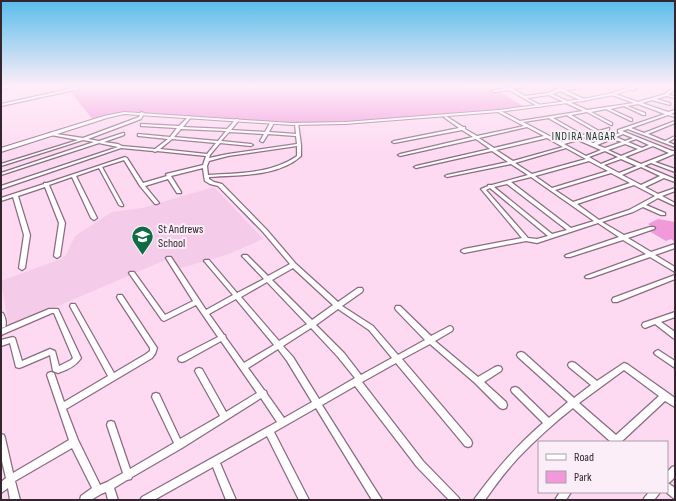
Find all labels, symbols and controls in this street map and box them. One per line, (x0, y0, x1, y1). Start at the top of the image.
district label: INDIRA NAGAR (552, 130, 616, 143)
place label: St Andrews School (158, 222, 203, 251)
school or university icon: St Andrews School (130, 223, 156, 256)
legend (538, 441, 668, 493)
text: Road (574, 450, 594, 465)
text: Park (574, 470, 592, 485)

